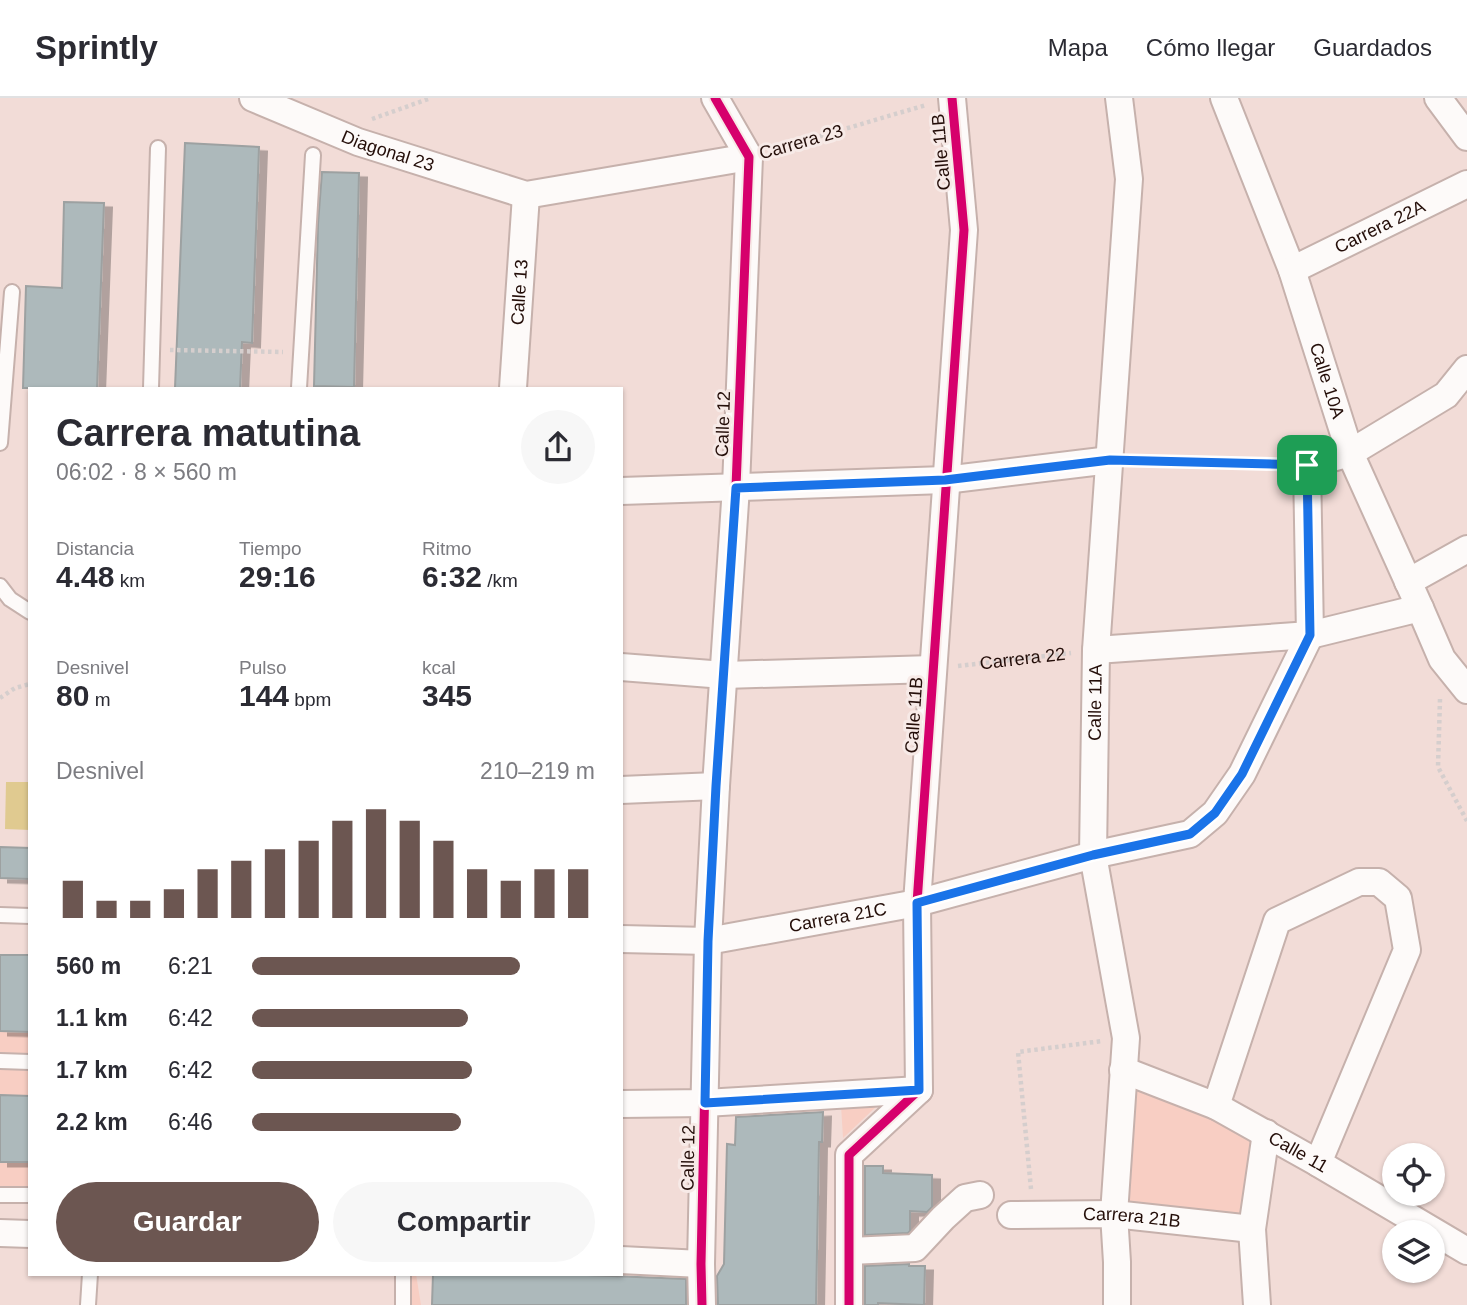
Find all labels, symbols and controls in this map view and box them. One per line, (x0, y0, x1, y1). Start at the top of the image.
text: Sprintly (35, 29, 158, 66)
text: Mapa (1048, 34, 1108, 61)
text: Cómo llegar (1146, 34, 1275, 61)
text: Guardados (1313, 34, 1432, 61)
street label: Calle 11B (928, 113, 954, 191)
street label: Carrera 23 (757, 121, 845, 163)
street label: Diagonal 23 (339, 126, 437, 175)
street label: Carrera 22A (1332, 196, 1428, 257)
street label: Calle 13 (507, 259, 532, 326)
street label: Calle 10A (1306, 340, 1348, 421)
street label: Calle 12 (712, 391, 734, 457)
button: share (521, 410, 595, 484)
text: Carrera matutina (56, 412, 360, 454)
pin (1277, 435, 1337, 495)
icon: arrive (1288, 446, 1326, 484)
text: 06:02 · 8 × 560 m (56, 459, 237, 485)
text: Distancia (56, 538, 134, 559)
text: Tiempo (239, 538, 302, 559)
text: Ritmo (422, 538, 472, 559)
text: 4.48 (56, 560, 114, 593)
text: 29:16 (239, 560, 316, 593)
text: 6:32 (422, 560, 482, 593)
text: km (114, 570, 145, 591)
text: /km (482, 570, 518, 591)
street label: Carrera 22 (979, 644, 1066, 673)
text: Desnivel (56, 657, 129, 678)
text: Pulso (239, 657, 287, 678)
text: kcal (422, 657, 456, 678)
street label: Calle 11A (1085, 664, 1106, 741)
street label: Calle 11B (901, 676, 927, 754)
text: 80 (56, 679, 89, 712)
text: 144 (239, 679, 289, 712)
text: 345 (422, 679, 472, 712)
text: m (89, 689, 110, 710)
text: bpm (289, 689, 331, 710)
text: Desnivel (56, 758, 144, 784)
text: 210–219 m (480, 758, 595, 784)
street label: Carrera 21C (787, 899, 888, 936)
text: 560 m (56, 953, 121, 979)
text: 6:21 (168, 953, 213, 979)
text: 1.1 km (56, 1005, 128, 1031)
text: 6:42 (168, 1005, 213, 1031)
text: 1.7 km (56, 1057, 128, 1083)
text: 6:42 (168, 1057, 213, 1083)
text: 2.2 km (56, 1109, 128, 1135)
text: 6:46 (168, 1109, 213, 1135)
street label: Calle 12 (677, 1125, 699, 1191)
street label: Calle 11 (1265, 1127, 1332, 1177)
map controls (1382, 1143, 1445, 1283)
button: locate (1382, 1143, 1445, 1206)
button: Guardar (56, 1182, 319, 1262)
button: Compartir (333, 1182, 595, 1262)
street label: Carrera 21B (1083, 1204, 1182, 1231)
button: layers (1382, 1220, 1445, 1283)

